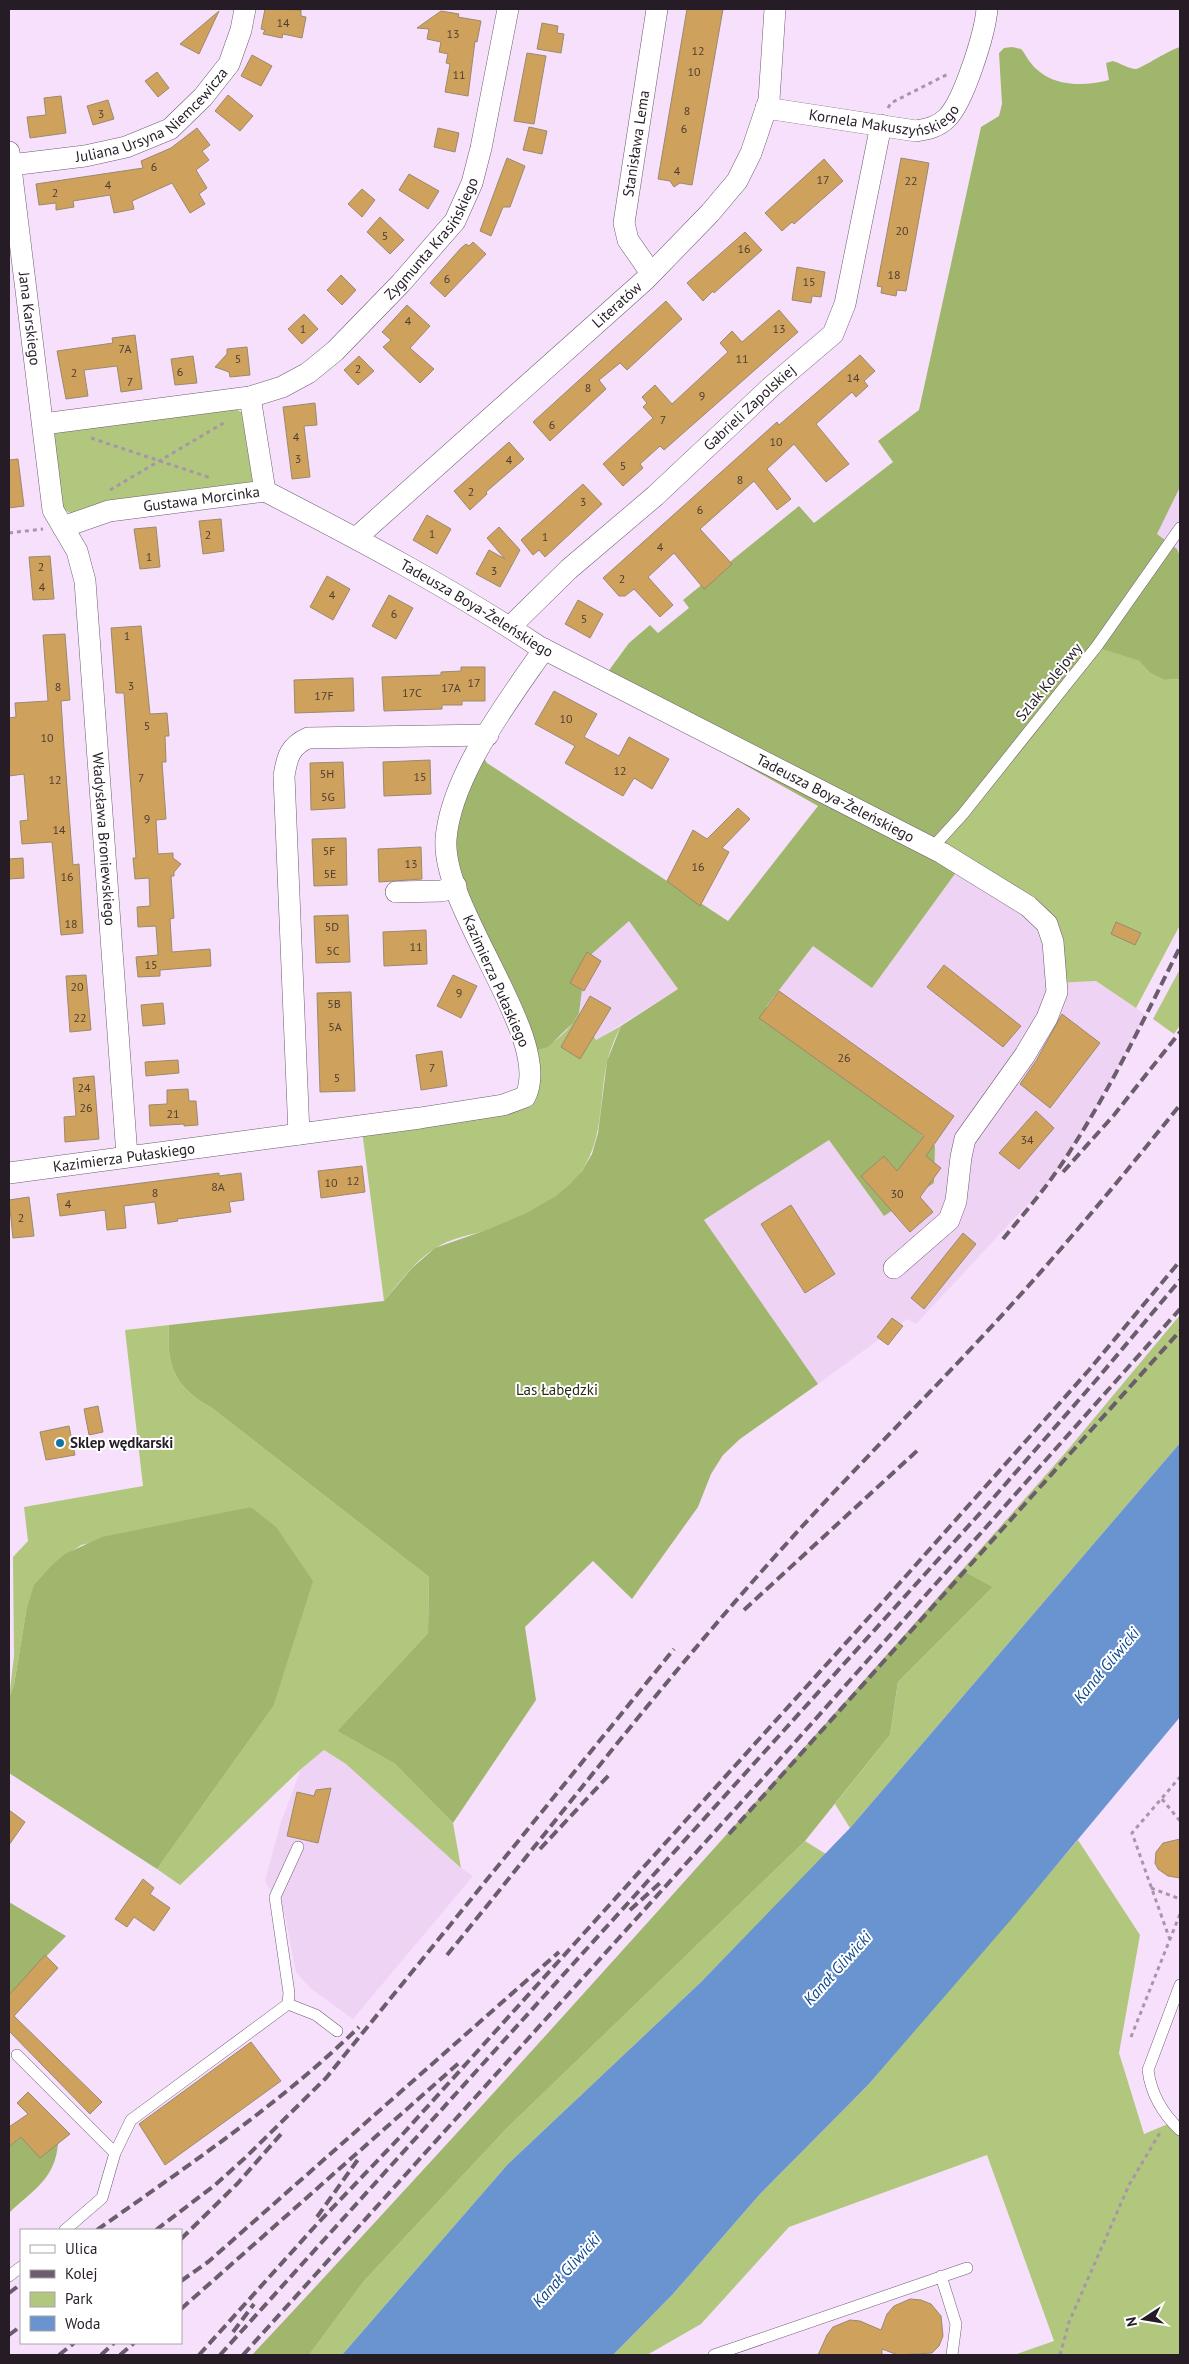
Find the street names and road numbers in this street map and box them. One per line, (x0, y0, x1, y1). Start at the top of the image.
street label: Juliana Ursyna Niemcewicza (74, 64, 232, 166)
street label: Stanisława Lema (618, 89, 653, 198)
street label: Kornela Makuszyńskiego (808, 101, 963, 140)
street label: Zygmunta Krasińskiego (380, 176, 482, 303)
street label: Jana Karskiego (15, 270, 45, 366)
street label: Literatów (588, 277, 646, 332)
street label: Gabrieli Zapolskiej (699, 360, 799, 455)
street label: Gustawa Morcinka (142, 482, 261, 516)
street label: Tadeusza Boya-Żeleńskiego (397, 555, 556, 661)
street label: Szlak Kolejowy (1011, 639, 1086, 725)
street label: Tadeusza Boya-Żeleńskiego (753, 749, 918, 846)
street label: Władysława Broniewskiego (89, 752, 120, 926)
street label: Kazimierza Pułaskiego (459, 912, 534, 1050)
street label: Kazimierza Pułaskiego (52, 1138, 196, 1176)

